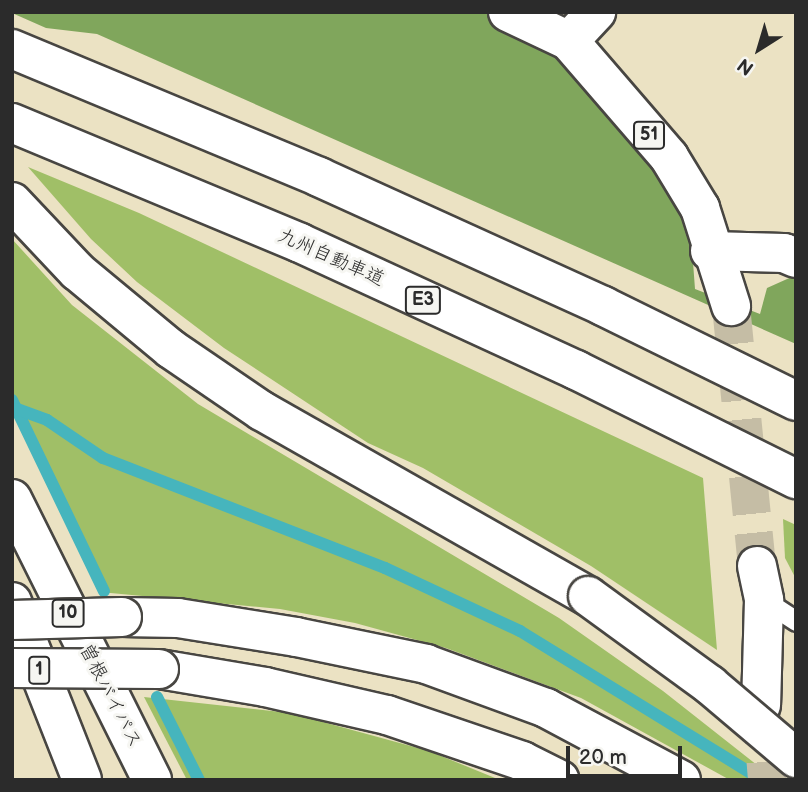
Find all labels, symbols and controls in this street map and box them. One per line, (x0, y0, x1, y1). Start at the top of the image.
north arrow (724, 14, 794, 84)
text: N (733, 53, 759, 80)
road number: 51 (632, 120, 666, 150)
street label: 九州自動車道 (274, 224, 388, 292)
road number: E3 (404, 286, 442, 314)
road number: 10 (50, 598, 86, 628)
street label: 曽根バイパス (74, 640, 146, 752)
road number: 1 (27, 656, 51, 684)
scale bar (570, 732, 686, 776)
text: 20 m (579, 745, 627, 770)

